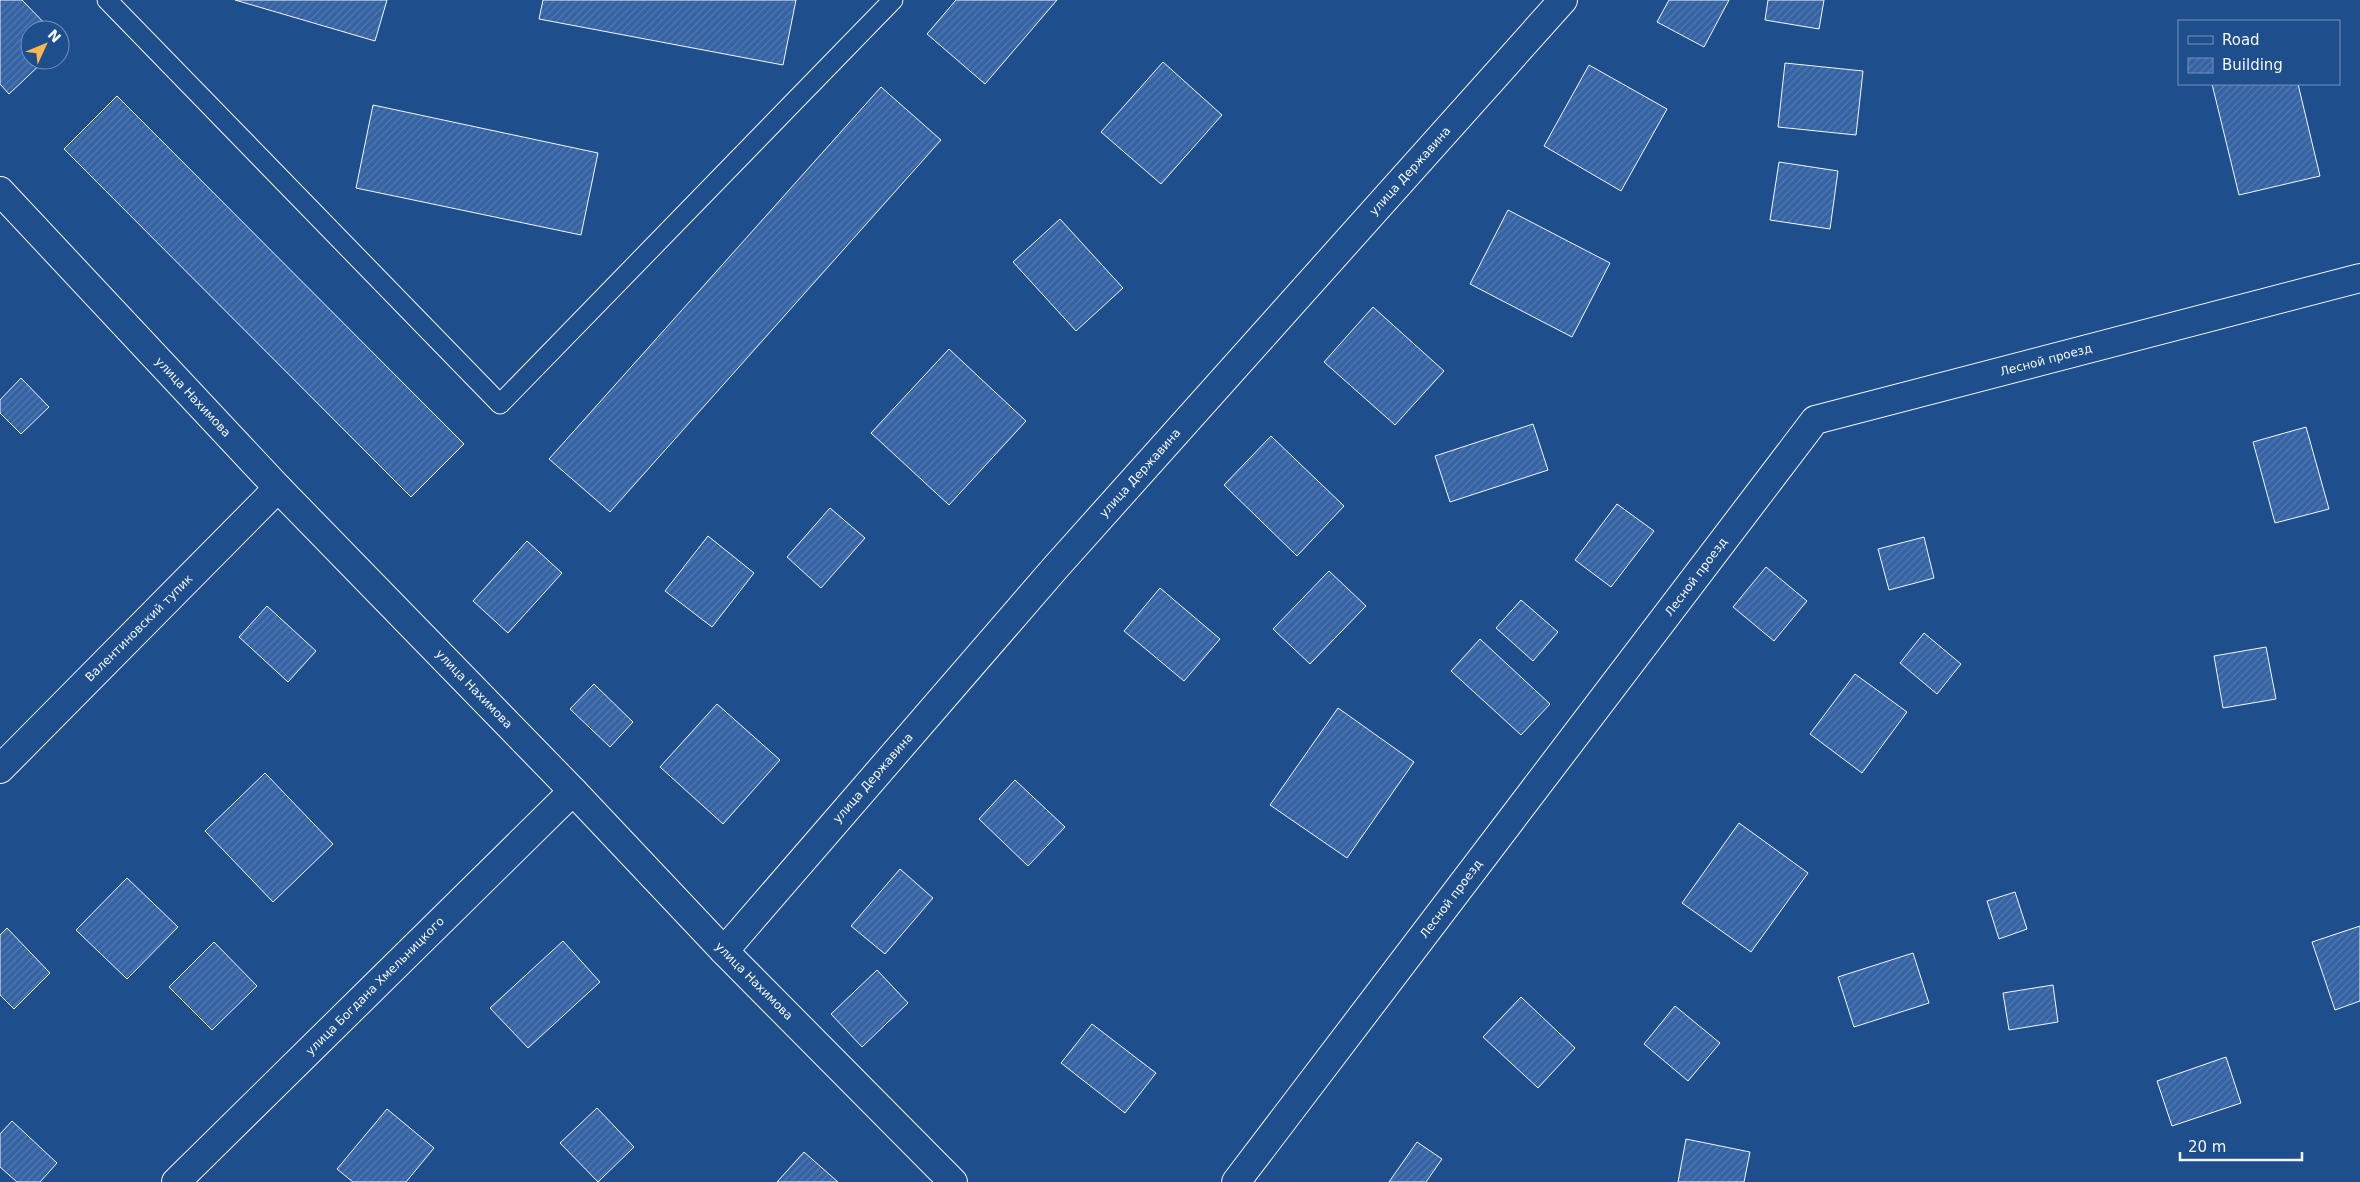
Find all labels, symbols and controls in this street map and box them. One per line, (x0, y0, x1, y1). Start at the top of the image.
north arrow (20, 20, 70, 70)
legend (2178, 20, 2340, 85)
text: N (45, 26, 64, 46)
text: Road (2222, 31, 2260, 49)
text: Building (2222, 56, 2283, 74)
street label: улица Державина (1366, 124, 1454, 218)
street label: Лесной проезд (1998, 341, 2094, 379)
street label: улица Нахимова (152, 354, 234, 440)
street label: улица Державина (1096, 426, 1184, 520)
street label: Лесной проезд (1662, 535, 1730, 619)
street label: Валентиновский тупик (83, 572, 195, 684)
street label: улица Нахимова (433, 647, 515, 731)
street label: улица Державина (830, 730, 916, 826)
street label: Лесной проезд (1417, 857, 1485, 941)
street label: улица Богдана Хмельницкого (303, 914, 447, 1058)
street label: улица Нахимова (712, 939, 796, 1023)
scale bar (2180, 1130, 2302, 1162)
text: 20 m (2188, 1138, 2226, 1156)

